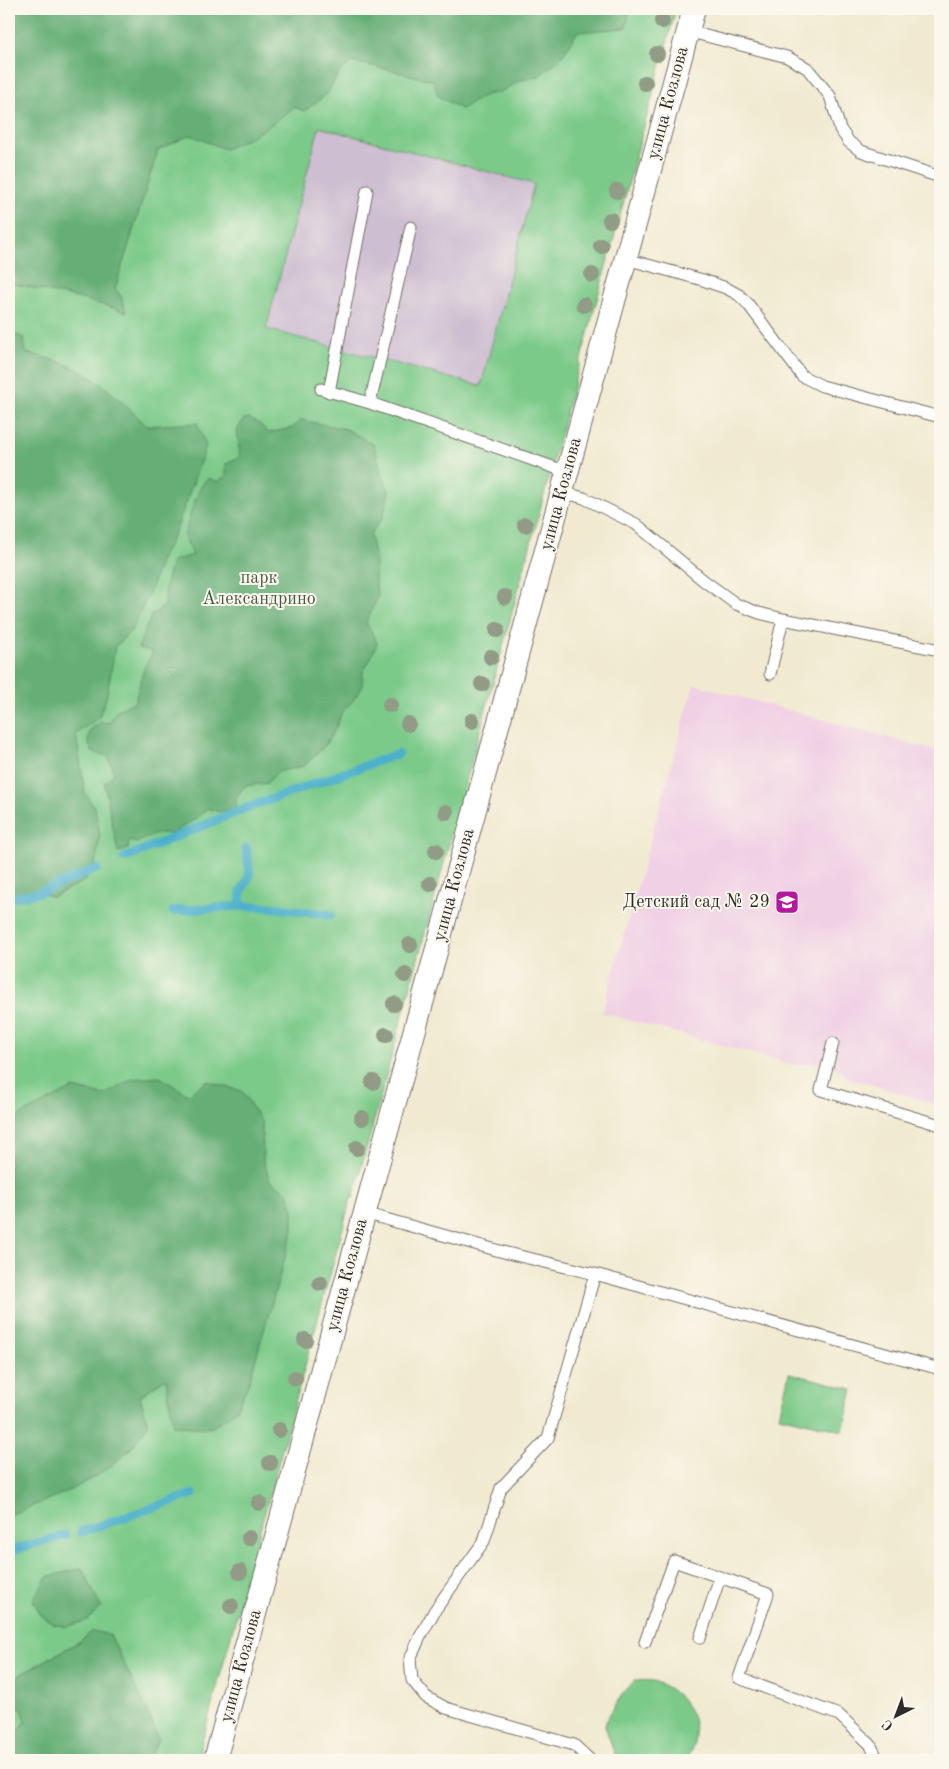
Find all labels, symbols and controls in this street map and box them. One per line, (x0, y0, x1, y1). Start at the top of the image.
street label: улица Козлова (644, 44, 692, 162)
street label: улица Козлова (537, 435, 585, 553)
park label: парк Александрино (202, 569, 316, 608)
street label: улица Козлова (430, 826, 478, 944)
school or university icon: Детский сад № 29 (774, 889, 800, 915)
place label: Детский сад № 29 (623, 893, 770, 911)
street label: улица Козлова (323, 1216, 371, 1334)
street label: улица Козлова (217, 1607, 265, 1725)
north arrow (872, 1692, 922, 1742)
text: С (880, 1717, 896, 1733)

